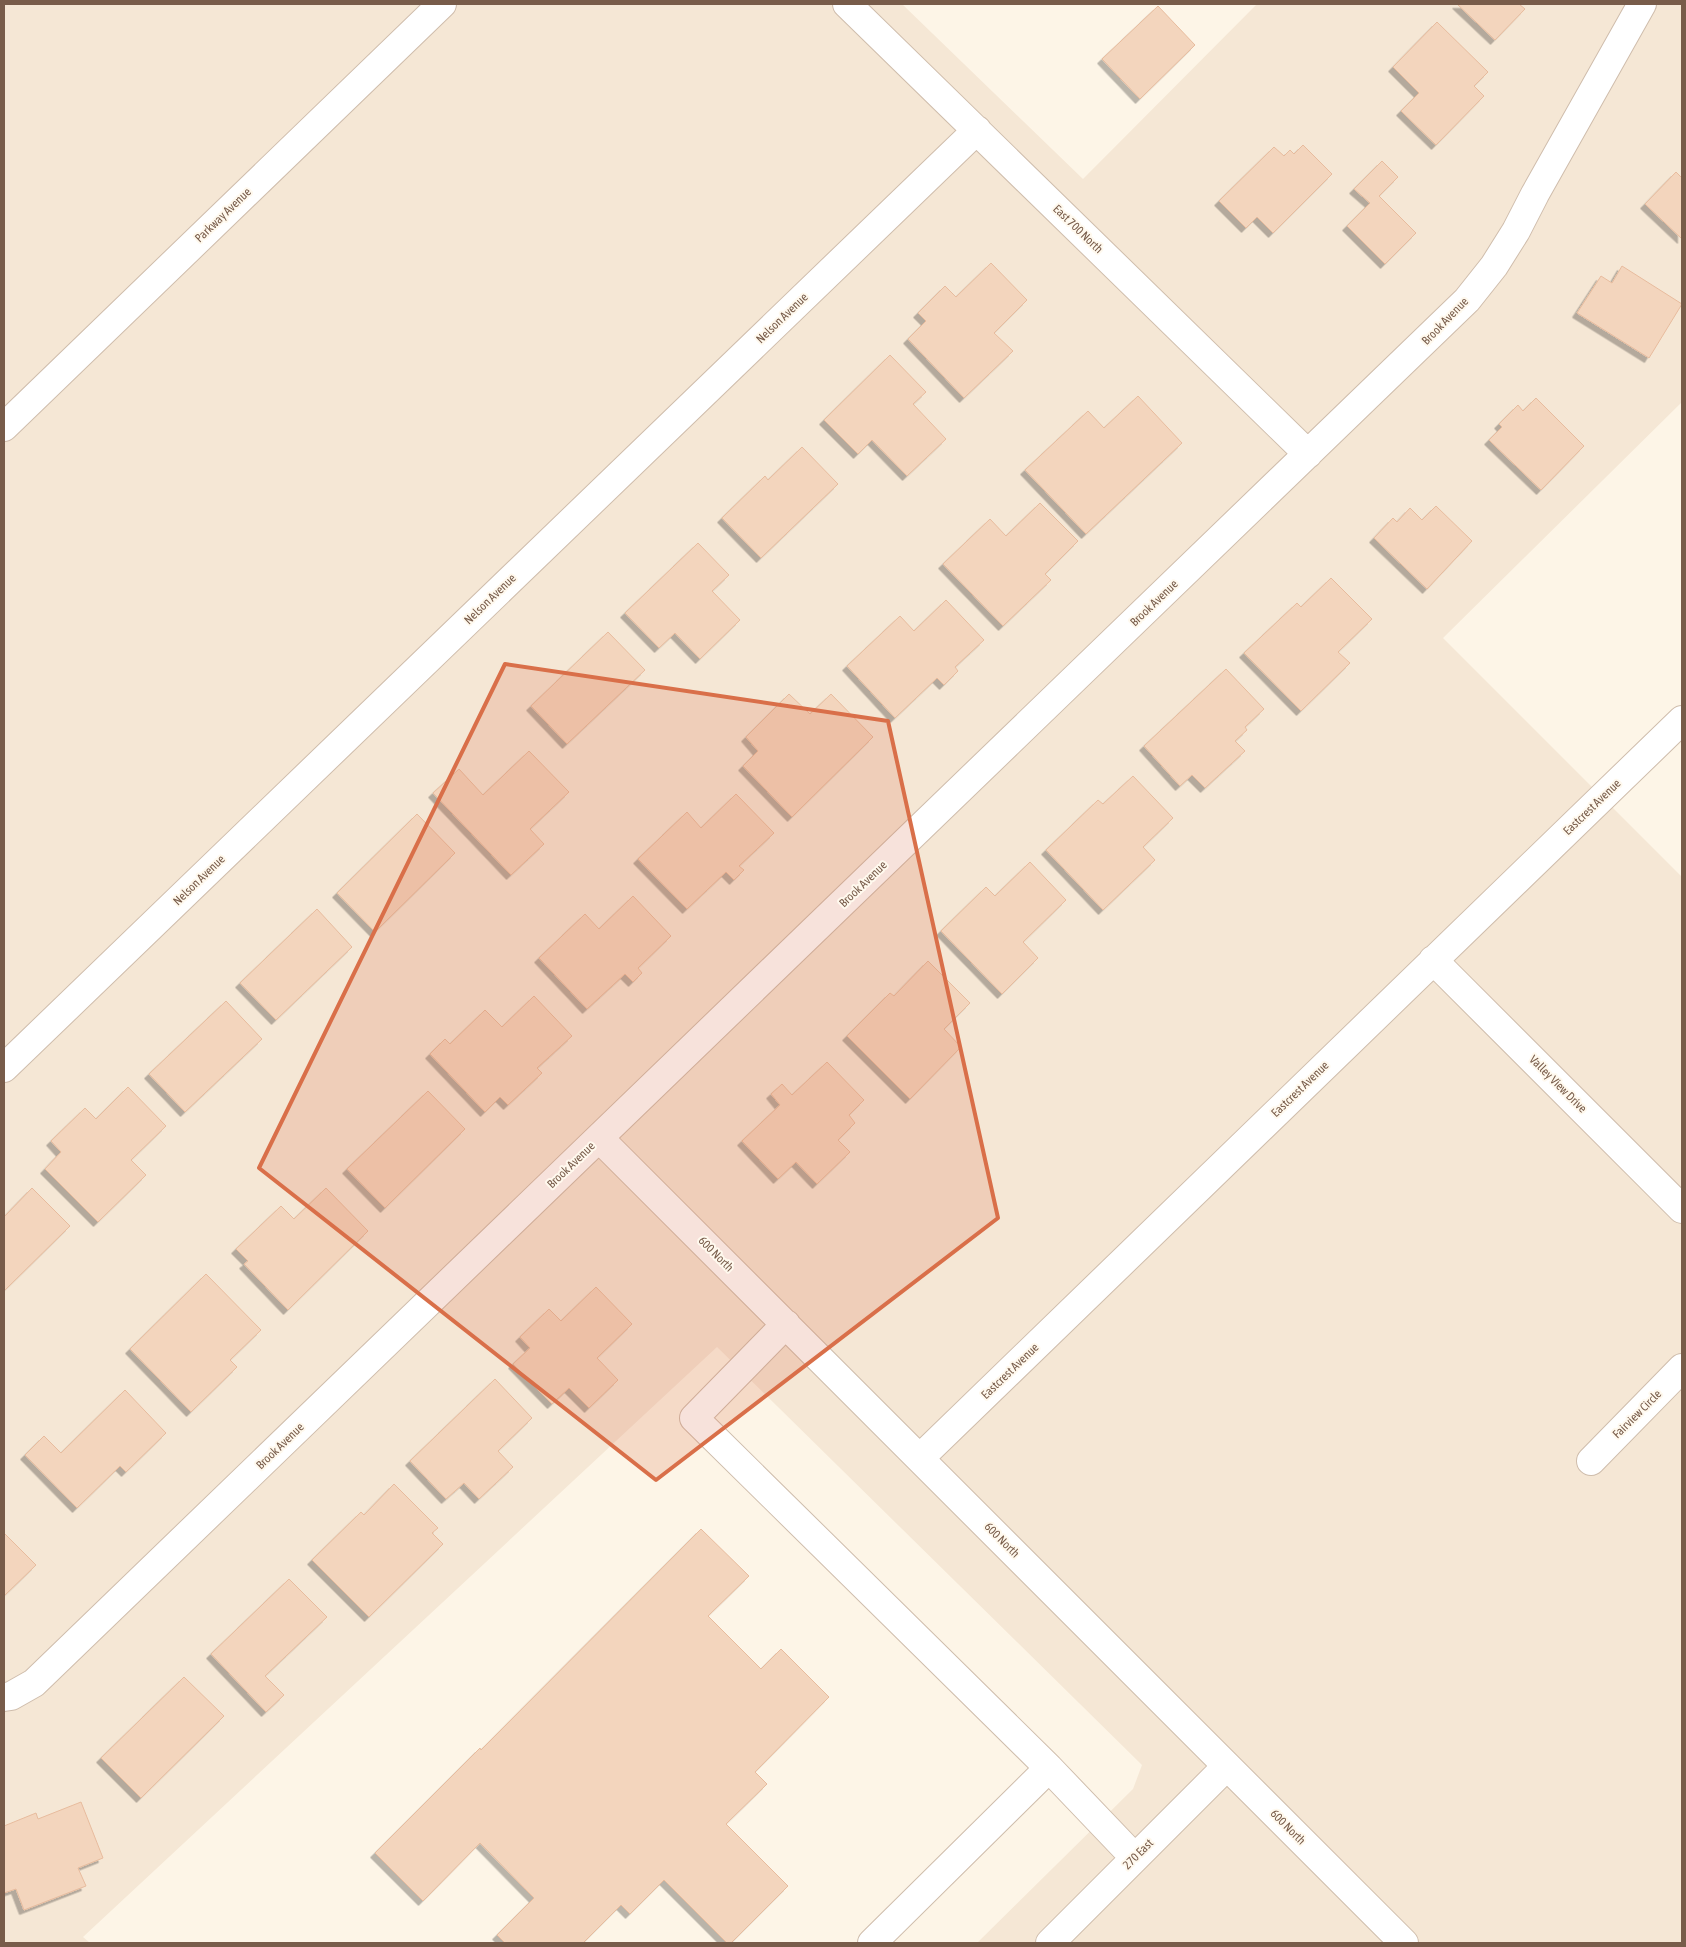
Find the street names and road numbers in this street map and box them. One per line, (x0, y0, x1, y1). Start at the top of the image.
street label: Parkway Avenue (192, 185, 254, 245)
street label: East 700 North (1050, 202, 1106, 256)
street label: Nelson Avenue (753, 290, 811, 346)
street label: Brook Avenue (1419, 294, 1471, 348)
street label: Nelson Avenue (461, 571, 519, 627)
street label: Brook Avenue (1127, 577, 1181, 629)
street label: Eastcrest Avenue (1560, 776, 1624, 838)
street label: Nelson Avenue (170, 852, 228, 908)
street label: Brook Avenue (836, 858, 890, 910)
street label: Valley View Drive (1526, 1052, 1590, 1116)
street label: Eastcrest Avenue (1268, 1058, 1332, 1120)
street label: Brook Avenue (544, 1139, 598, 1191)
street label: 600 North (695, 1233, 737, 1275)
street label: Eastcrest Avenue (978, 1340, 1042, 1402)
street label: Fairview Circle (1610, 1387, 1664, 1441)
street label: Brook Avenue (253, 1420, 307, 1472)
street label: 600 North (981, 1519, 1023, 1561)
street label: 600 North (1267, 1806, 1309, 1848)
street label: 270 East (1120, 1836, 1156, 1872)

